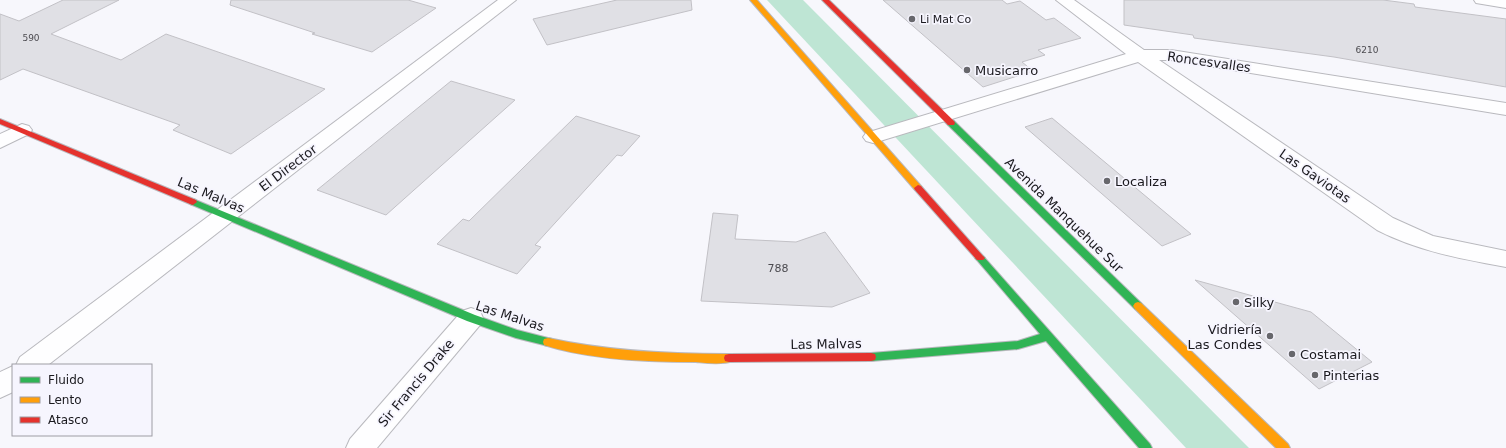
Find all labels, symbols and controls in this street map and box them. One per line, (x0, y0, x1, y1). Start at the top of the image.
place label: Li Mat Co (920, 13, 971, 26)
marker: Li Mat Co (907, 14, 917, 24)
house number: 590 (22, 33, 40, 43)
house number: 6210 (1356, 45, 1379, 55)
street label: Roncesvalles (1166, 49, 1252, 75)
place label: Musicarro (975, 63, 1038, 78)
marker: Musicarro (962, 65, 972, 75)
street label: El Director (256, 141, 320, 195)
street label: Las Gaviotas (1277, 146, 1354, 206)
street label: Avenida Manquehue Sur (1002, 155, 1127, 276)
street label: Las Malvas (175, 174, 247, 216)
place label: Localiza (1115, 174, 1167, 189)
marker: Localiza (1102, 176, 1112, 186)
house number: 788 (768, 262, 789, 275)
place label: Silky (1244, 295, 1275, 310)
marker: Silky (1231, 297, 1241, 307)
street label: Las Malvas (474, 298, 546, 334)
place label: Vidriería Las Condes (1188, 322, 1262, 352)
marker: Vidriería Las Condes (1265, 331, 1275, 341)
street label: Sir Francis Drake (375, 336, 457, 430)
street label: Las Malvas (790, 336, 862, 352)
place label: Costamai (1300, 347, 1361, 362)
marker: Costamai (1287, 349, 1297, 359)
legend (12, 364, 152, 436)
place label: Pinterias (1323, 368, 1379, 383)
marker: Pinterias (1310, 370, 1320, 380)
text: Fluido (48, 373, 84, 387)
text: Lento (48, 393, 82, 407)
text: Atasco (48, 413, 88, 427)

